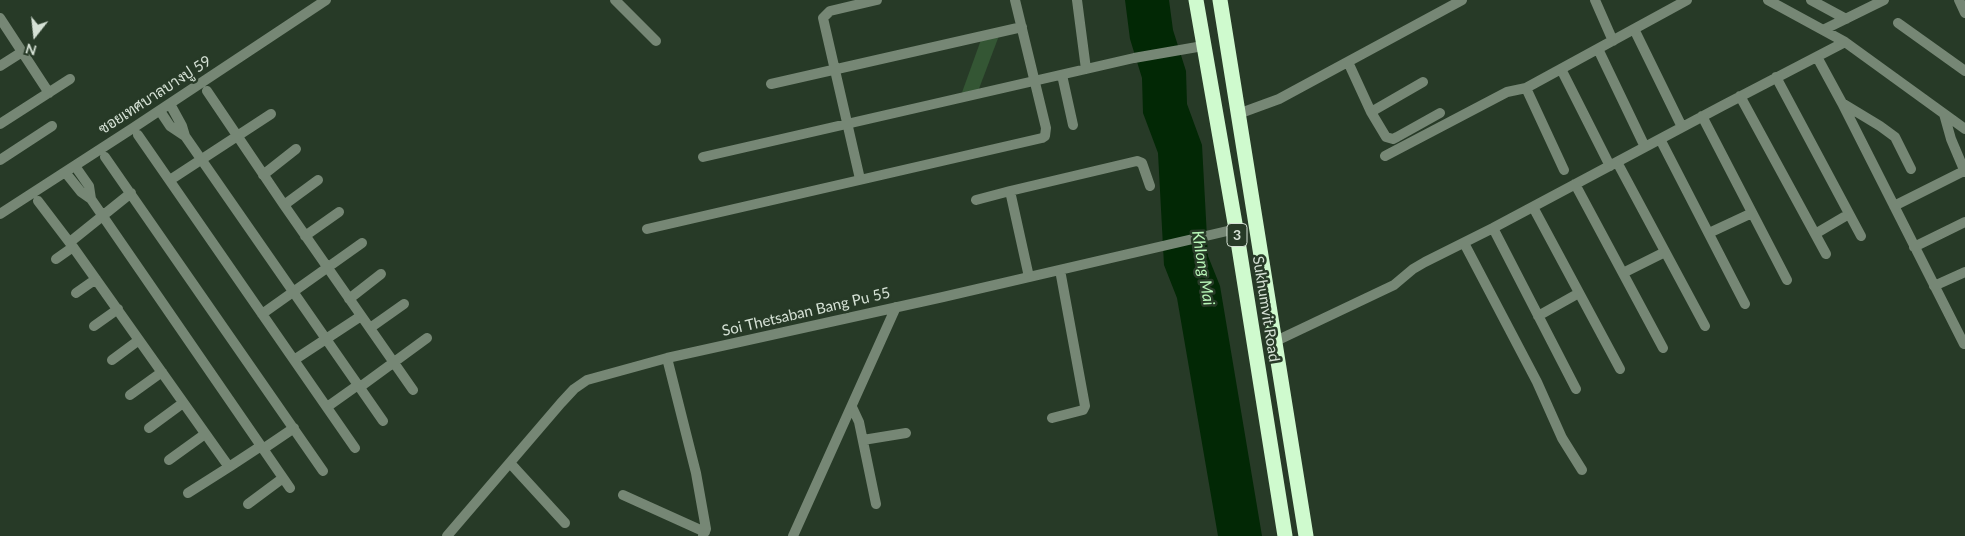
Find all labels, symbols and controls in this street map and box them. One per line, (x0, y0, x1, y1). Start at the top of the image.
north arrow (10, 10, 60, 60)
text: N (23, 40, 38, 60)
street label: ซอยเทศบาลบางปู 59 (95, 52, 215, 138)
road number: 3 (1227, 224, 1247, 246)
water label: Khlong Mai (1188, 229, 1218, 307)
street label: Sukhumvit Road (1249, 255, 1283, 363)
street label: Soi Thetsaban Bang Pu 55 (720, 284, 892, 340)

